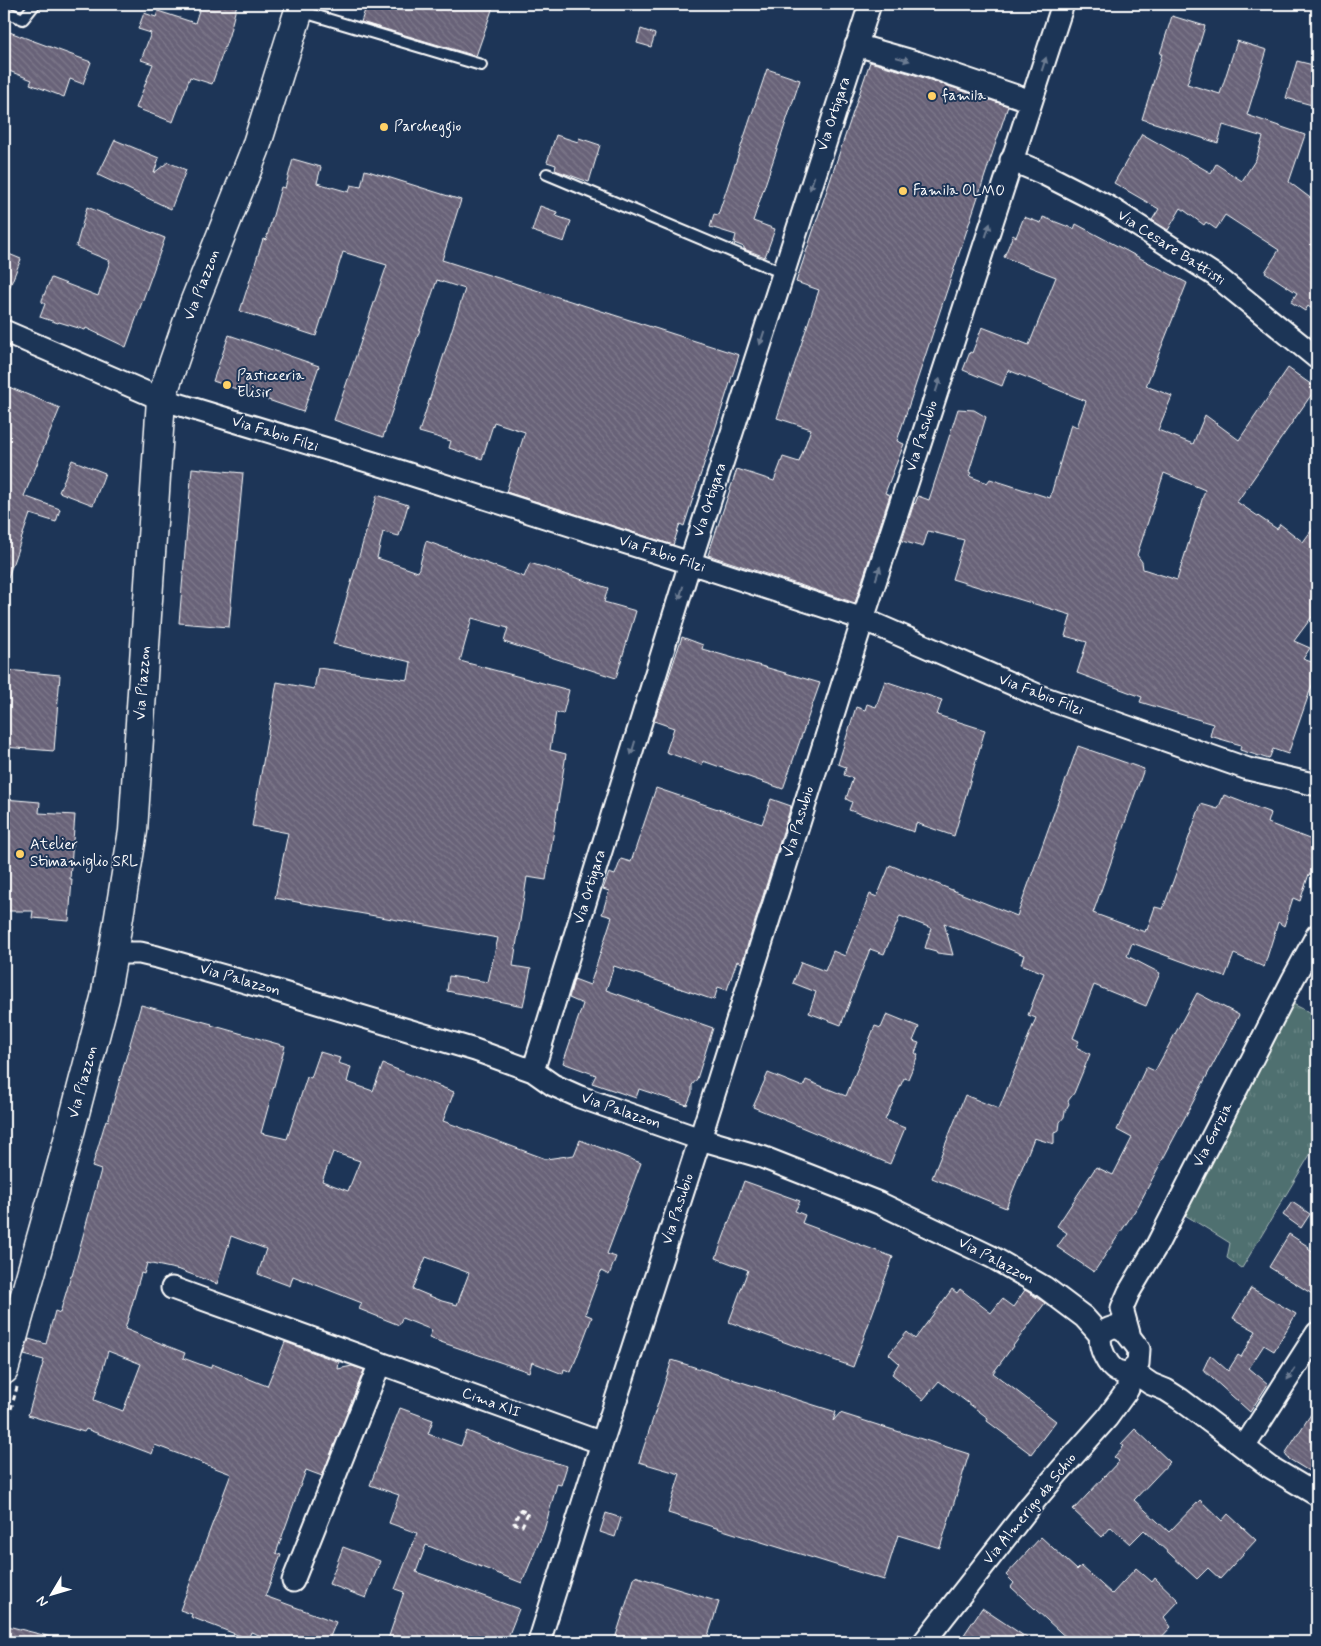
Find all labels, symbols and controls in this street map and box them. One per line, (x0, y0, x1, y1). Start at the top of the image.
one-way arrow (896, 55, 911, 63)
one-way arrow (1040, 57, 1048, 72)
street label: Via Ortigara (813, 74, 855, 154)
place label: famila (942, 86, 987, 106)
marker: famila (926, 90, 938, 102)
place label: Parcheggio (394, 117, 462, 138)
marker: Parcheggio (378, 121, 390, 133)
one-way arrow (808, 176, 815, 191)
place label: Famila OLMO (913, 181, 1005, 201)
marker: Famila OLMO (897, 185, 909, 197)
street label: Via Cesare Battisti (1113, 206, 1229, 290)
one-way arrow (985, 223, 993, 238)
street label: Via Piazzon (179, 247, 225, 323)
one-way arrow (758, 331, 766, 346)
place label: Pasticceria Elisir (237, 366, 305, 403)
one-way arrow (935, 377, 943, 392)
marker: Pasticceria Elisir (221, 379, 233, 391)
street label: Via Pasubio (901, 398, 943, 474)
street label: Via Fabio Filzi (229, 411, 321, 457)
street label: Via Ortigara (689, 460, 731, 540)
street label: Via Fabio Filzi (616, 531, 708, 577)
one-way arrow (874, 565, 882, 580)
one-way arrow (676, 585, 684, 600)
street label: Via Piazzon (130, 645, 156, 721)
street label: Via Fabio Filzi (995, 670, 1087, 720)
one-way arrow (628, 741, 636, 756)
street label: Via Pasubio (779, 784, 819, 860)
place label: Atelier Stimamiglio SRL (30, 835, 138, 873)
street label: Via Ortigara (569, 847, 611, 927)
marker: Atelier Stimamiglio SRL (14, 848, 26, 860)
street label: Via Palazzon (197, 959, 283, 1001)
street label: Via Piazzon (64, 1043, 102, 1121)
street label: Via Palazzon (578, 1088, 664, 1134)
street label: Via Gorizia (1188, 1098, 1238, 1171)
street label: Via Pasubio (657, 1171, 699, 1247)
street label: Via Palazzon (955, 1233, 1037, 1289)
one-way arrow (1286, 1367, 1296, 1381)
street label: Cima XII (459, 1383, 523, 1423)
street label: Via Almerigo da Schio (979, 1449, 1081, 1569)
north arrow (28, 1568, 78, 1618)
text: N (33, 1592, 53, 1611)

